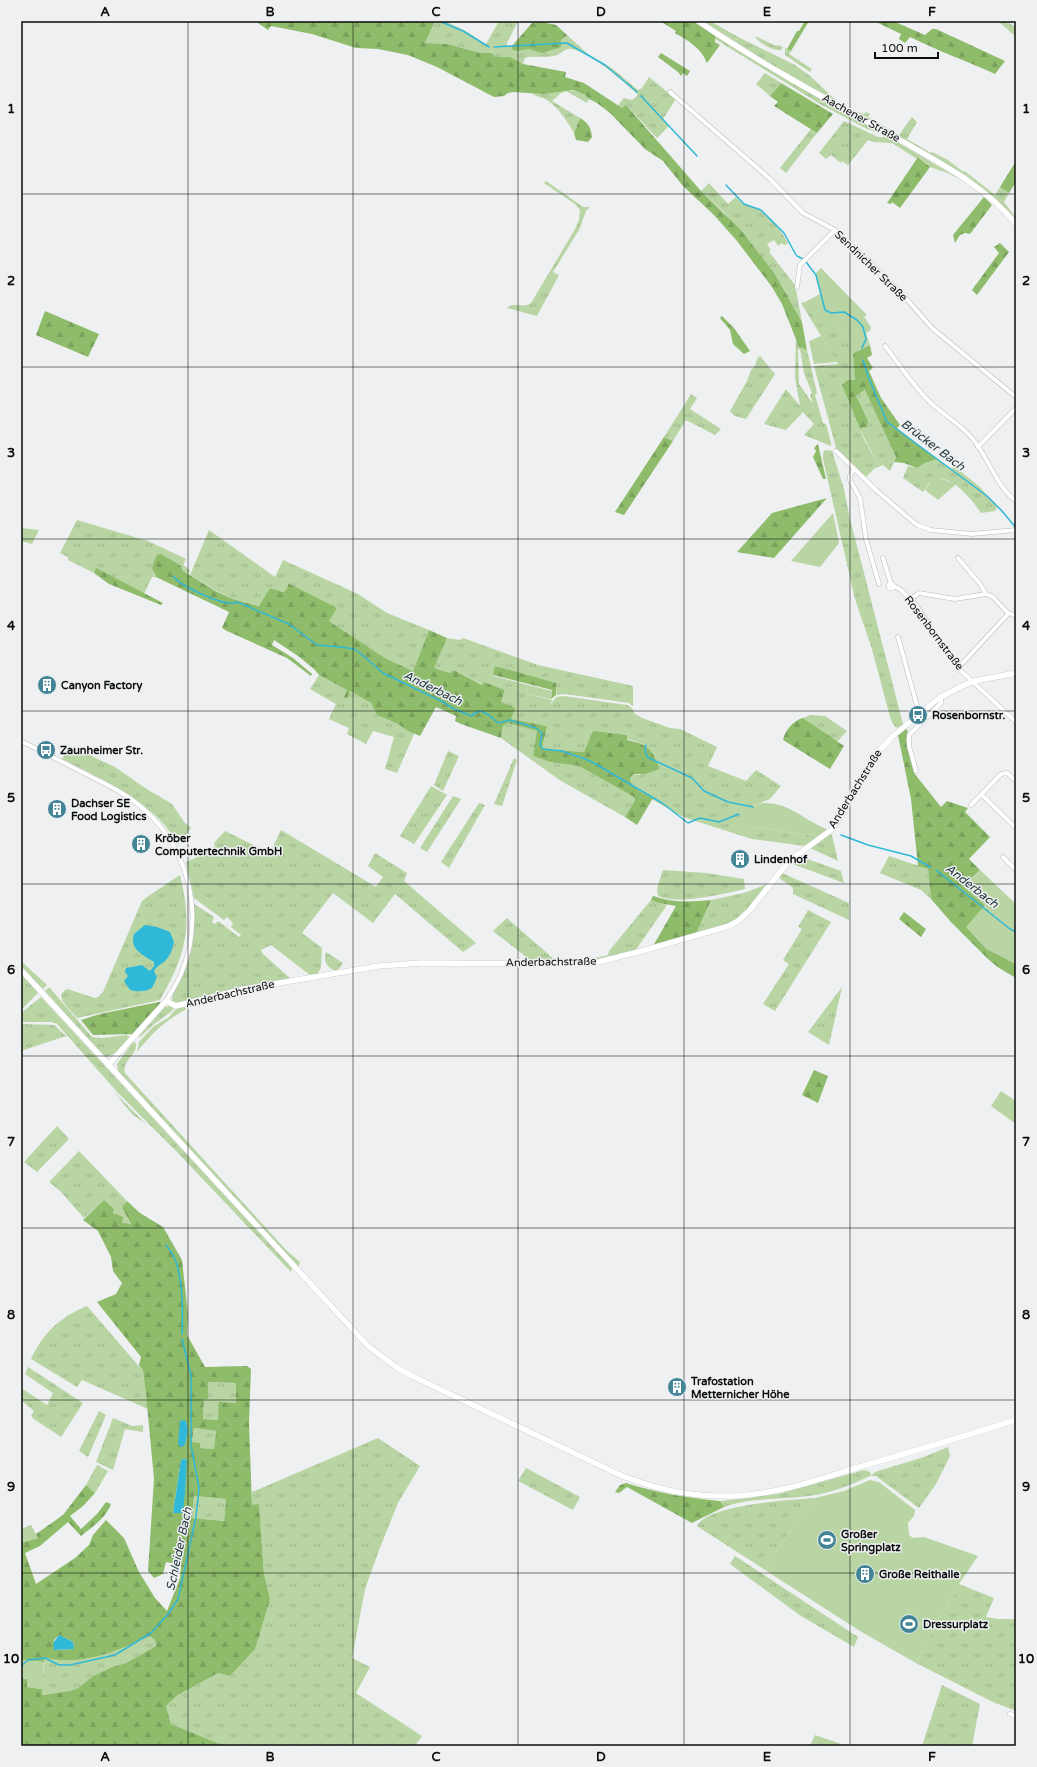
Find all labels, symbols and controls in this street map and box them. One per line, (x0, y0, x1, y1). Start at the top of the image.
text: A (100, 4, 110, 20)
text: B (265, 4, 275, 20)
text: C (431, 4, 441, 20)
text: D (596, 4, 606, 20)
text: E (763, 4, 771, 20)
text: F (928, 4, 936, 20)
scale bar (875, 34, 938, 60)
text: 100 m (881, 41, 918, 55)
street label: Aachener Straße (820, 91, 902, 145)
text: 1 (7, 101, 15, 117)
text: 1 (1022, 101, 1030, 117)
street label: Sendnicher Straße (832, 228, 910, 304)
text: 2 (7, 273, 15, 289)
text: 2 (1022, 273, 1030, 289)
water label: Brücker Bach (898, 416, 968, 474)
text: 3 (7, 445, 15, 461)
text: 3 (1022, 445, 1030, 461)
street label: Rosenbornstraße (902, 593, 966, 673)
text: 4 (7, 618, 16, 634)
text: 4 (1022, 618, 1031, 634)
water label: Anderbach (402, 668, 465, 708)
building icon: Canyon Factory (36, 674, 58, 696)
place label: Canyon Factory (61, 679, 142, 693)
bus stop icon: Rosenbornstr. (907, 704, 929, 726)
place label: Rosenbornstr. (932, 709, 1006, 722)
bus stop icon: Zaunheimer Str. (35, 739, 57, 761)
place label: Zaunheimer Str. (60, 744, 143, 757)
street label: Anderbachstraße (825, 747, 885, 831)
text: 5 (7, 790, 15, 806)
text: 5 (1022, 790, 1030, 806)
place label: Dachser SE Food Logistics (71, 797, 147, 824)
building icon: Dachser SE Food Logistics (46, 798, 68, 820)
place label: Kröber Computertechnik GmbH (155, 832, 282, 859)
building icon: Kröber Computertechnik GmbH (130, 833, 152, 855)
building icon: Lindenhof (729, 848, 751, 870)
place label: Lindenhof (754, 853, 808, 866)
water label: Anderbach (943, 861, 1002, 911)
street label: Anderbachstraße (506, 955, 596, 969)
text: 6 (7, 962, 15, 978)
text: 6 (1022, 962, 1030, 978)
street label: Anderbachstraße (184, 977, 276, 1011)
text: 7 (7, 1134, 15, 1150)
text: 7 (1022, 1134, 1030, 1150)
text: 8 (7, 1307, 15, 1323)
text: 8 (1022, 1307, 1030, 1323)
place label: Trafostation Metternicher Höhe (690, 1375, 790, 1401)
building icon: Trafostation Metternicher Höhe (666, 1376, 688, 1398)
text: 9 (7, 1479, 15, 1495)
text: 9 (1022, 1479, 1030, 1495)
water label: Schleider Bach (163, 1505, 195, 1592)
place label: Großer Springplatz (841, 1528, 901, 1555)
sports icon: Großer Springplatz (816, 1529, 838, 1551)
building icon: Große Reithalle (854, 1563, 876, 1585)
place label: Große Reithalle (879, 1568, 960, 1581)
sports icon: Dressurplatz (898, 1613, 920, 1635)
place label: Dressurplatz (923, 1618, 989, 1632)
text: 10 (3, 1651, 19, 1667)
text: 10 (1018, 1651, 1034, 1667)
text: A (100, 1749, 110, 1765)
text: B (265, 1749, 275, 1765)
text: C (431, 1749, 441, 1765)
text: D (596, 1749, 606, 1765)
text: E (763, 1749, 771, 1765)
text: F (928, 1749, 936, 1765)

